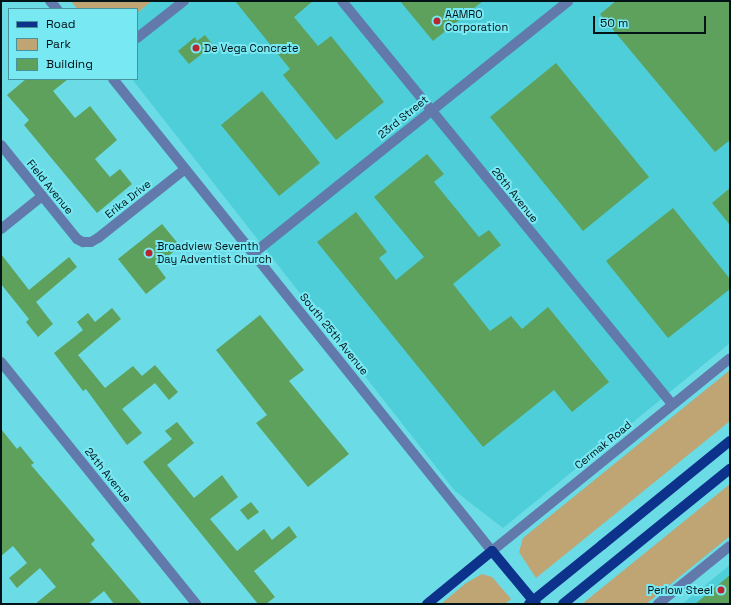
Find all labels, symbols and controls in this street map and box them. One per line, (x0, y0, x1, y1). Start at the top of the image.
legend (8, 8, 138, 80)
place label: AAMRO Corporation (445, 8, 508, 34)
scale bar (595, 8, 708, 34)
text: 50 m (600, 15, 628, 31)
text: Road (46, 16, 75, 32)
marker: AAMRO Corporation (432, 16, 442, 26)
text: Park (46, 36, 71, 52)
place label: De Vega Concrete (204, 41, 299, 55)
marker: De Vega Concrete (191, 43, 201, 53)
text: Building (46, 56, 93, 72)
street label: 23rd Street (375, 93, 431, 141)
street label: Field Avenue (24, 157, 76, 217)
street label: 26th Avenue (489, 165, 541, 225)
street label: Erika Drive (103, 177, 153, 221)
place label: Broadview Seventh Day Adventist Church (157, 240, 272, 266)
marker: Broadview Seventh Day Adventist Church (144, 248, 154, 258)
street label: South 25th Avenue (297, 290, 371, 378)
street label: Cermak Road (572, 418, 634, 472)
street label: 24th Avenue (82, 445, 134, 505)
place label: Perlow Steel (648, 583, 713, 597)
marker: Perlow Steel (716, 585, 726, 595)

